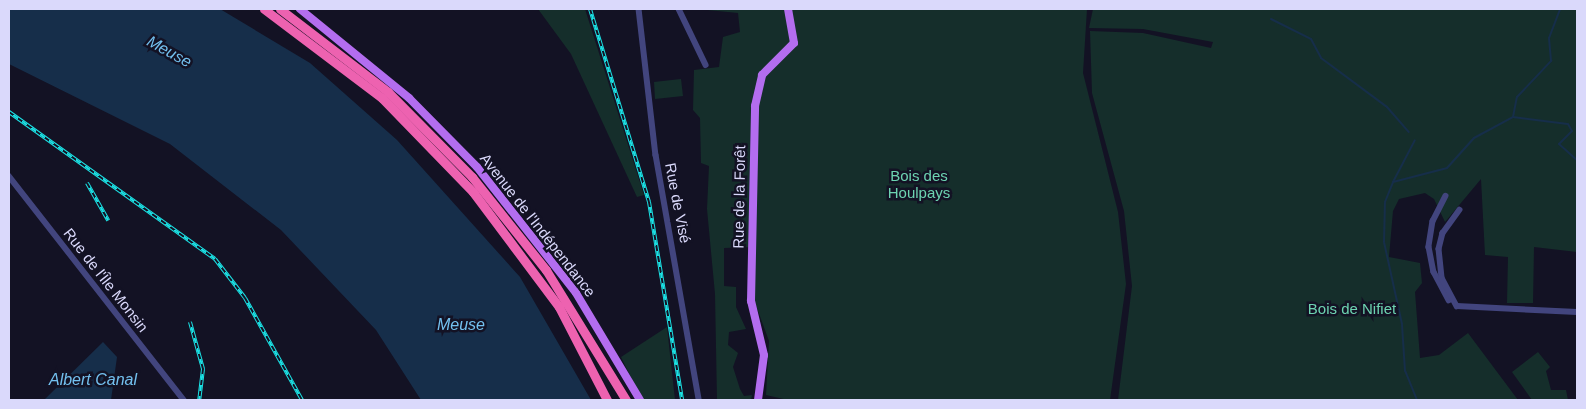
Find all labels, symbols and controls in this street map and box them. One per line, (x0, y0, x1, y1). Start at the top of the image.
water label: Meuse (143, 32, 195, 72)
street label: Rue de la Forêt (729, 145, 749, 249)
street label: Avenue de l'Indépendance (476, 150, 600, 300)
street label: Rue de Visé (661, 161, 695, 245)
park label: Bois des Houlpays (888, 166, 950, 201)
street label: Rue de l'Île Monsin (60, 224, 152, 336)
park label: Bois de Nifiet (1308, 300, 1396, 318)
water label: Meuse (437, 315, 485, 335)
water label: Albert Canal (49, 370, 137, 390)

